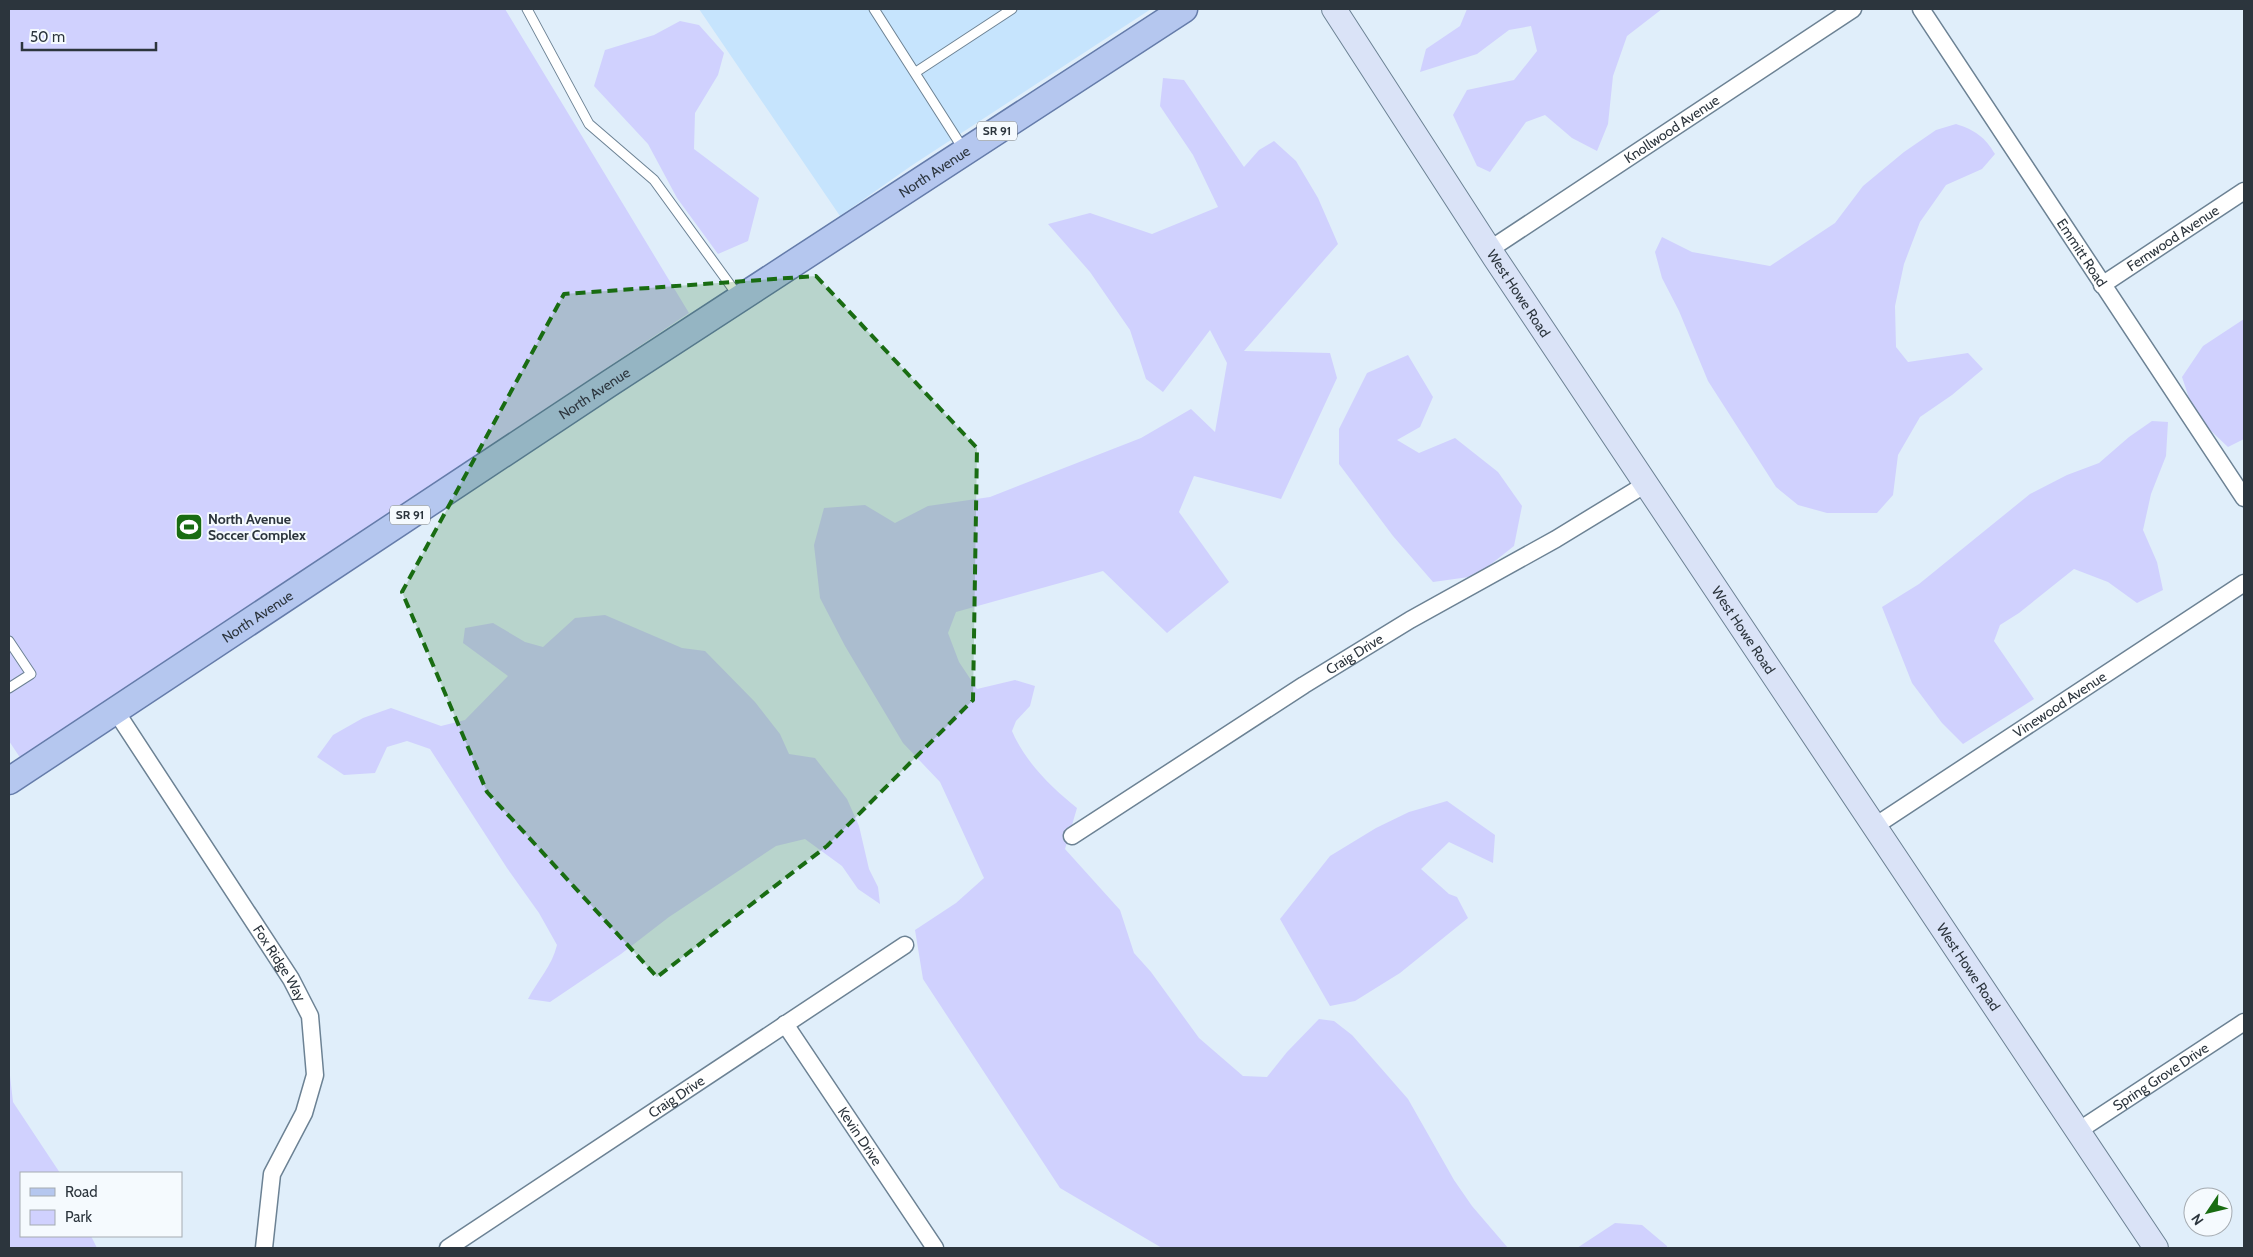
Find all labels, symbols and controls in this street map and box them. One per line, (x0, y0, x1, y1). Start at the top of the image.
scale bar (22, 20, 156, 52)
text: 50 m (30, 28, 65, 46)
street label: Knollwood Avenue (1620, 91, 1723, 167)
road number: SR 91 (977, 122, 1017, 140)
street label: North Avenue (895, 142, 974, 201)
street label: Fernwood Avenue (2123, 201, 2222, 275)
street label: Emmitt Road (2053, 215, 2111, 290)
street label: West Howe Road (1483, 246, 1554, 341)
street label: North Avenue (555, 363, 633, 423)
road number: SR 91 (390, 506, 430, 524)
place label: North Avenue Soccer Complex (208, 510, 306, 544)
sports icon: North Avenue Soccer Complex (174, 512, 204, 542)
street label: West Howe Road (1708, 583, 1779, 677)
street label: North Avenue (218, 586, 296, 647)
street label: Craig Drive (1322, 630, 1387, 678)
street label: Vinewood Avenue (2010, 667, 2110, 742)
street label: West Howe Road (1933, 920, 2004, 1014)
street label: Fox Ridge Way (249, 922, 310, 1004)
street label: Spring Grove Drive (2109, 1039, 2212, 1115)
street label: Craig Drive (645, 1071, 708, 1122)
street label: Kevin Drive (834, 1103, 886, 1169)
legend (20, 1172, 182, 1237)
text: Road (65, 1183, 98, 1201)
north arrow (2183, 1187, 2233, 1237)
text: Park (65, 1208, 92, 1226)
text: N (2187, 1210, 2208, 1229)

